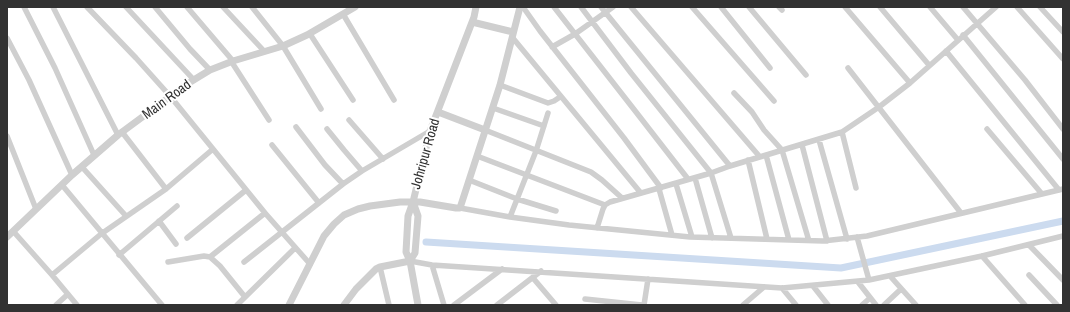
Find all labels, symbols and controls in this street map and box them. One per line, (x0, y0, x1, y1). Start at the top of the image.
street label: Main Road (139, 77, 195, 123)
street label: Johripur Road (408, 117, 444, 191)

